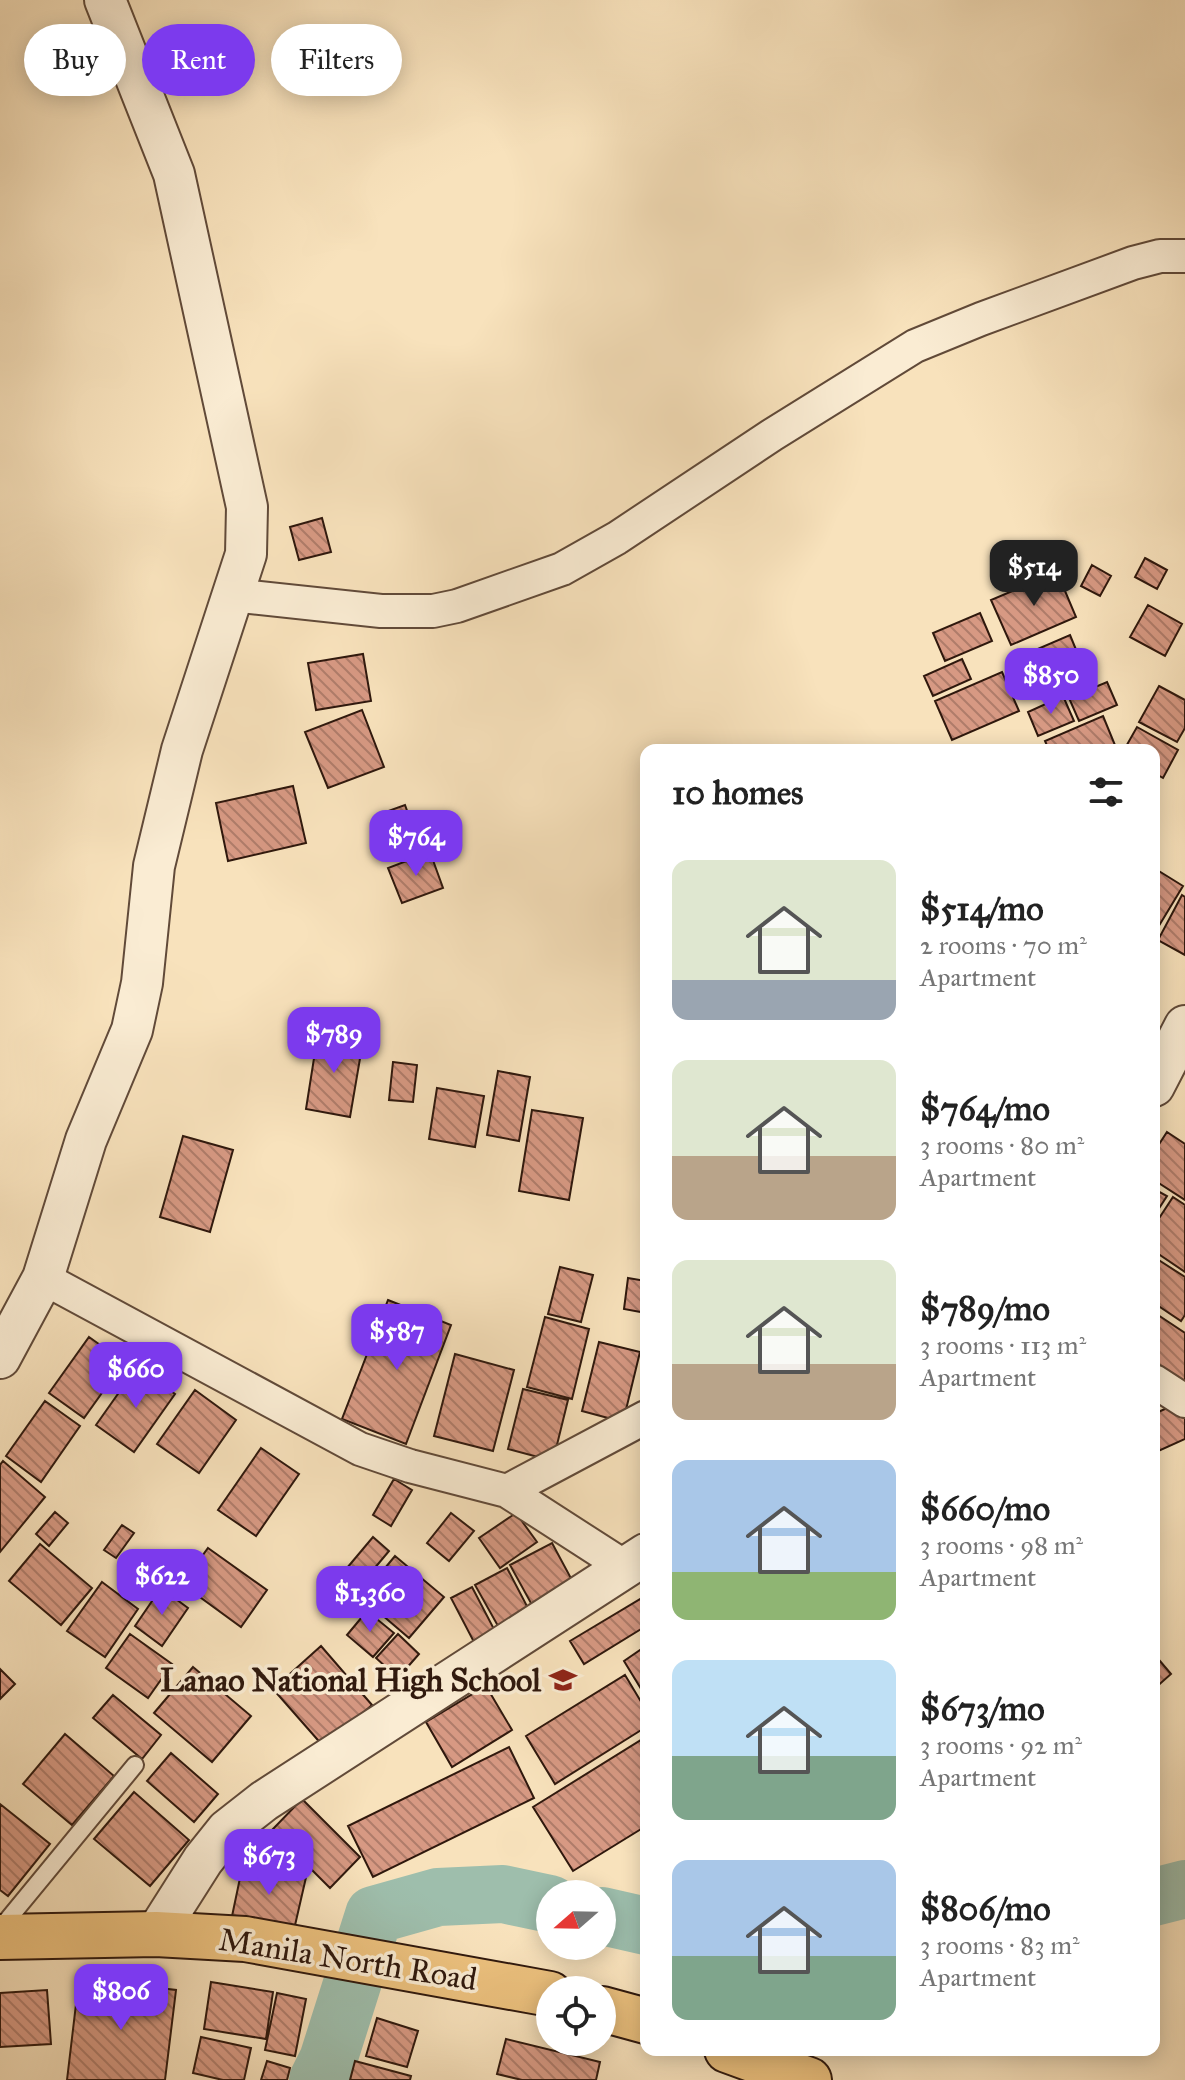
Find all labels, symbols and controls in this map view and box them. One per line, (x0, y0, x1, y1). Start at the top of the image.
chip: Buy (24, 24, 126, 96)
chip: Rent (142, 24, 255, 96)
chip: Filters (271, 24, 402, 96)
pin: $514 (987, 540, 1081, 608)
text: $514 (1008, 550, 1060, 582)
pin: $850 (1004, 648, 1098, 716)
text: $850 (1023, 658, 1079, 690)
icon: filters (1084, 770, 1128, 814)
text: 10 homes (672, 772, 803, 813)
pin: $764 (369, 810, 463, 878)
text: $764 (387, 820, 445, 852)
text: $514/mo (920, 888, 1044, 929)
icon: home (736, 892, 832, 988)
text: 2 rooms · 70 m² (920, 929, 1087, 961)
text: Apartment (920, 961, 1036, 993)
pin: $789 (287, 1007, 381, 1075)
text: $789 (305, 1017, 363, 1049)
text: $764/mo (920, 1088, 1050, 1129)
icon: home (736, 1092, 832, 1188)
text: 3 rooms · 80 m² (920, 1129, 1084, 1161)
text: Apartment (920, 1161, 1036, 1193)
text: $789/mo (920, 1288, 1050, 1329)
icon: home (736, 1292, 832, 1388)
pin: $587 (350, 1304, 444, 1372)
text: $587 (369, 1314, 425, 1346)
text: 3 rooms · 113 m² (920, 1329, 1086, 1361)
pin: $660 (89, 1342, 183, 1410)
text: $660 (107, 1352, 165, 1384)
text: Apartment (920, 1361, 1036, 1393)
text: $660/mo (920, 1488, 1050, 1529)
icon: home (736, 1492, 832, 1588)
text: 3 rooms · 98 m² (920, 1529, 1083, 1561)
pin: $622 (115, 1549, 209, 1617)
text: $622 (135, 1559, 189, 1591)
text: Apartment (920, 1561, 1036, 1593)
pin: $1,360 (305, 1566, 435, 1634)
text: $1,360 (334, 1576, 406, 1608)
place label: Lanao National High School (160, 1661, 542, 1700)
school or university icon: Lanao National High School (548, 1665, 578, 1695)
text: $673/mo (920, 1688, 1045, 1729)
icon: home (736, 1692, 832, 1788)
text: 3 rooms · 92 m² (920, 1729, 1082, 1761)
text: Apartment (920, 1761, 1036, 1793)
pin: $673 (222, 1829, 316, 1897)
text: $673 (242, 1839, 296, 1871)
north arrow (536, 1880, 616, 1960)
map controls (536, 1880, 616, 2056)
text: $806/mo (920, 1888, 1051, 1929)
icon: home (736, 1892, 832, 1988)
street label: Manila North Road (216, 1920, 480, 1999)
text: 3 rooms · 83 m² (920, 1929, 1080, 1961)
text: Apartment (920, 1961, 1036, 1993)
pin: $806 (74, 1964, 168, 2032)
text: $806 (92, 1974, 150, 2006)
button: locate (536, 1976, 616, 2056)

